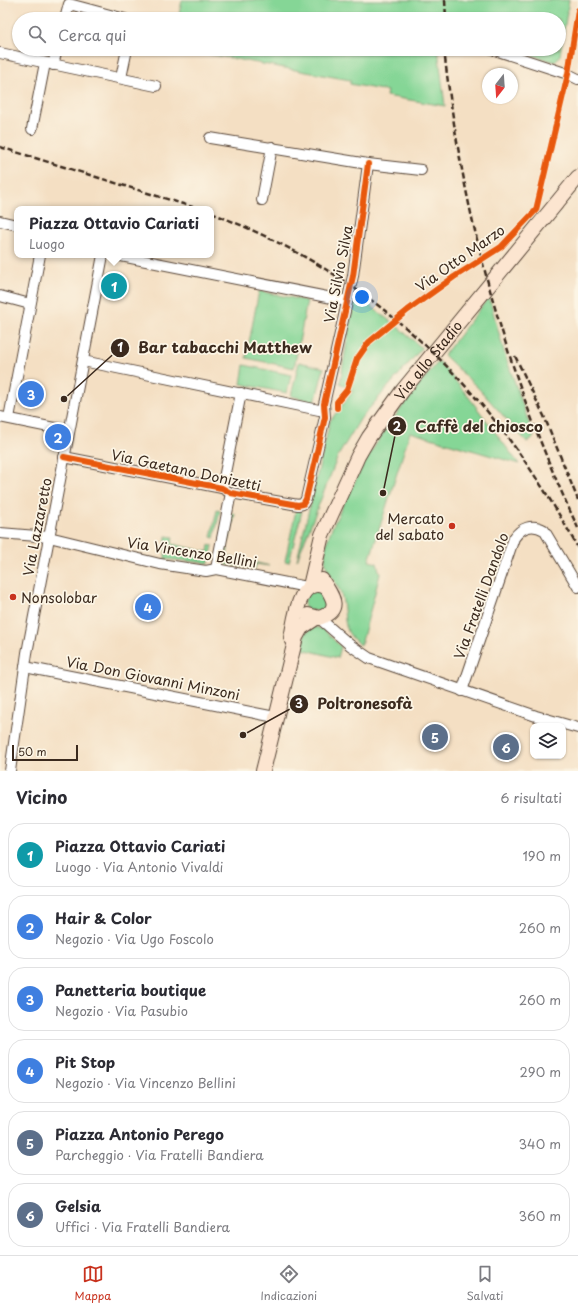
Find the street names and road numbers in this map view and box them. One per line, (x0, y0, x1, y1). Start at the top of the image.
street label: Via Otto Marzo (411, 219, 509, 297)
street label: Via Silvio Silva (318, 223, 358, 325)
street label: Via allo Stadio (389, 315, 467, 404)
street label: Via Gaetano Donizetti (109, 444, 263, 496)
street label: Via Lazzaretto (17, 476, 57, 578)
street label: Via Fratelli Dandolo (448, 530, 514, 662)
street label: Via Vincenzo Bellini (125, 531, 259, 573)
street label: Via Don Giovanni Minzoni (64, 651, 242, 705)

